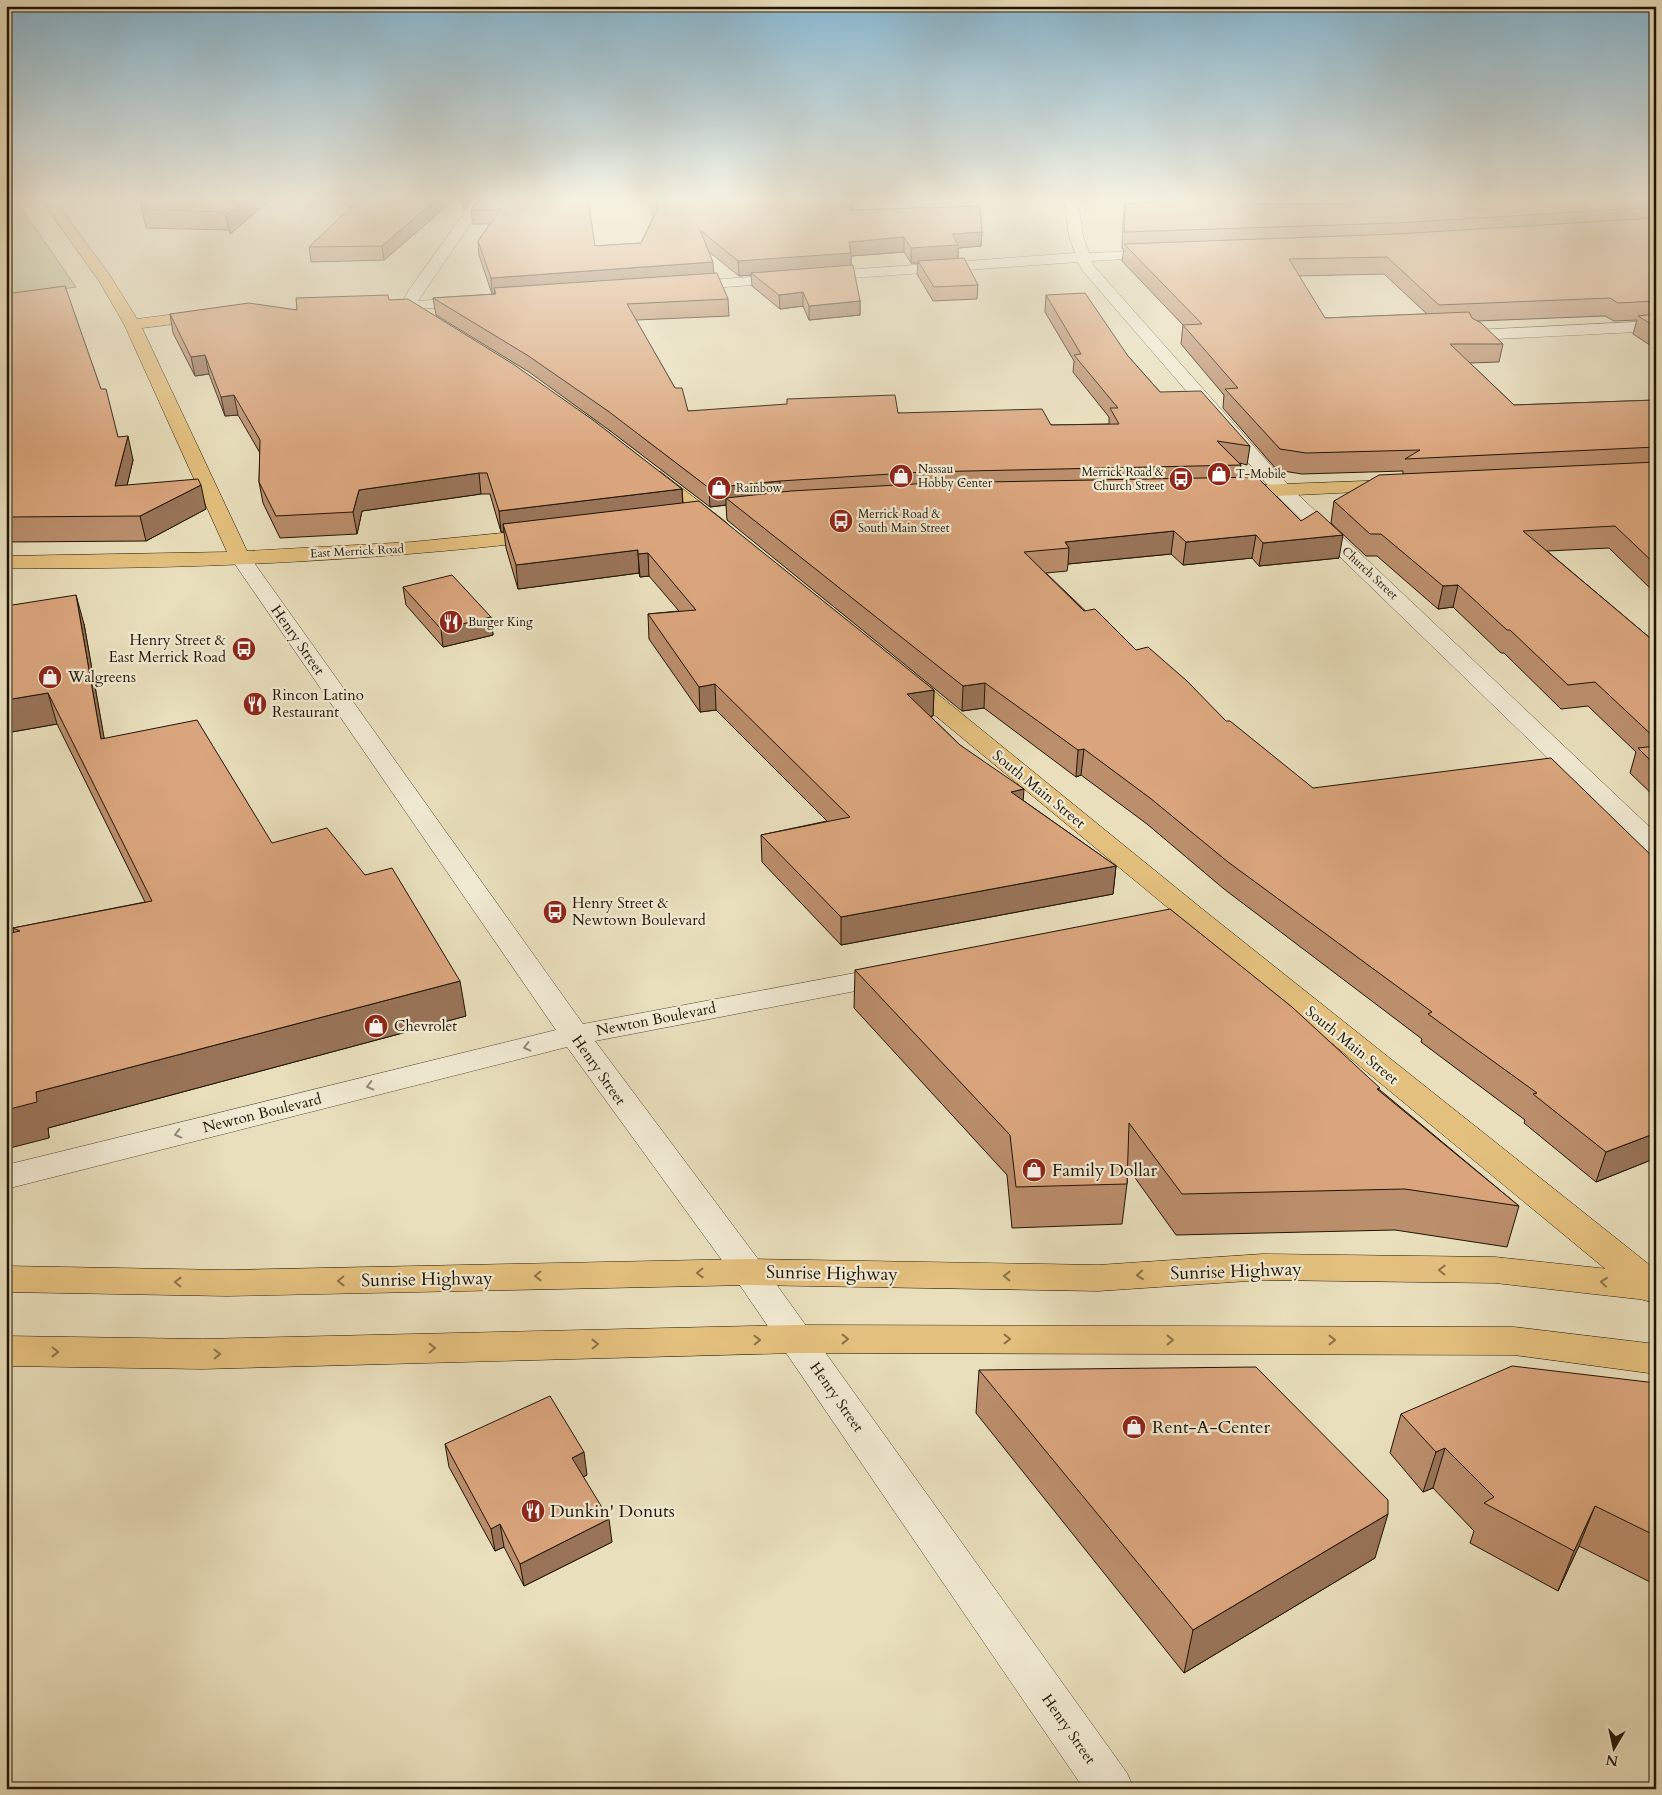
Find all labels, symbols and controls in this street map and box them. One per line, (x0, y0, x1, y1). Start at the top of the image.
place label: Nassau Hobby Center (918, 461, 993, 491)
shop icon: T-Mobile (1206, 461, 1232, 487)
shop icon: Nassau Hobby Center (888, 463, 914, 489)
place label: Merrick Road & Church Street (1081, 464, 1164, 494)
bus stop icon: Merrick Road & Church Street (1168, 466, 1194, 492)
place label: T-Mobile (1236, 466, 1286, 482)
shop icon: Rainbow (706, 475, 732, 501)
place label: Rainbow (736, 480, 783, 496)
place label: Merrick Road & South Main Street (858, 506, 950, 536)
bus stop icon: Merrick Road & South Main Street (828, 508, 854, 534)
street label: East Merrick Road (310, 541, 405, 561)
street label: Church Street (1339, 543, 1402, 603)
street label: Henry Street (266, 601, 330, 679)
restaurant icon: Burger King (438, 609, 464, 635)
place label: Burger King (468, 614, 533, 630)
place label: Henry Street & East Merrick Road (109, 630, 226, 667)
bus stop icon: Henry Street & East Merrick Road (231, 636, 257, 662)
shop icon: Walgreens (37, 664, 63, 690)
place label: Walgreens (67, 667, 136, 687)
place label: Rincon Latino Restaurant (272, 685, 364, 722)
restaurant icon: Rincon Latino Restaurant (242, 691, 268, 717)
street label: South Main Street (988, 745, 1090, 833)
place label: Henry Street & Newtown Boulevard (572, 893, 706, 930)
bus stop icon: Henry Street & Newtown Boulevard (542, 899, 568, 925)
street label: Newton Boulevard (594, 998, 718, 1040)
street label: South Main Street (1301, 1001, 1403, 1089)
shop icon: Chevrolet (363, 1013, 389, 1039)
place label: Chevrolet (394, 1016, 457, 1036)
street label: Henry Street (567, 1031, 631, 1109)
one-way arrow (523, 1041, 532, 1052)
one-way arrow (365, 1080, 374, 1091)
street label: Newton Boulevard (201, 1089, 323, 1137)
one-way arrow (173, 1128, 182, 1139)
shop icon: Family Dollar (1021, 1157, 1047, 1183)
place label: Family Dollar (1052, 1158, 1158, 1183)
street label: Sunrise Highway (1170, 1257, 1303, 1286)
street label: Sunrise Highway (766, 1260, 898, 1287)
one-way arrow (1437, 1265, 1445, 1275)
street label: Sunrise Highway (361, 1266, 493, 1293)
one-way arrow (696, 1268, 704, 1278)
one-way arrow (1135, 1270, 1143, 1281)
one-way arrow (534, 1271, 542, 1282)
one-way arrow (1002, 1271, 1010, 1281)
one-way arrow (336, 1275, 344, 1286)
one-way arrow (174, 1277, 182, 1287)
one-way arrow (1599, 1277, 1607, 1288)
one-way arrow (842, 1334, 849, 1344)
one-way arrow (1004, 1334, 1012, 1344)
one-way arrow (754, 1335, 761, 1345)
one-way arrow (1166, 1335, 1174, 1345)
one-way arrow (1329, 1335, 1337, 1345)
one-way arrow (592, 1339, 599, 1349)
one-way arrow (429, 1343, 437, 1353)
one-way arrow (52, 1347, 59, 1357)
one-way arrow (214, 1349, 222, 1359)
street label: Henry Street (805, 1358, 869, 1436)
shop icon: Rent-A-Center (1121, 1414, 1147, 1440)
place label: Rent-A-Center (1152, 1415, 1270, 1440)
restaurant icon: Dunkin' Donuts (520, 1498, 546, 1524)
place label: Dunkin' Donuts (550, 1499, 675, 1524)
street label: Henry Street (1037, 1690, 1101, 1768)
north arrow (1590, 1722, 1640, 1772)
text: N (1605, 1750, 1620, 1771)

